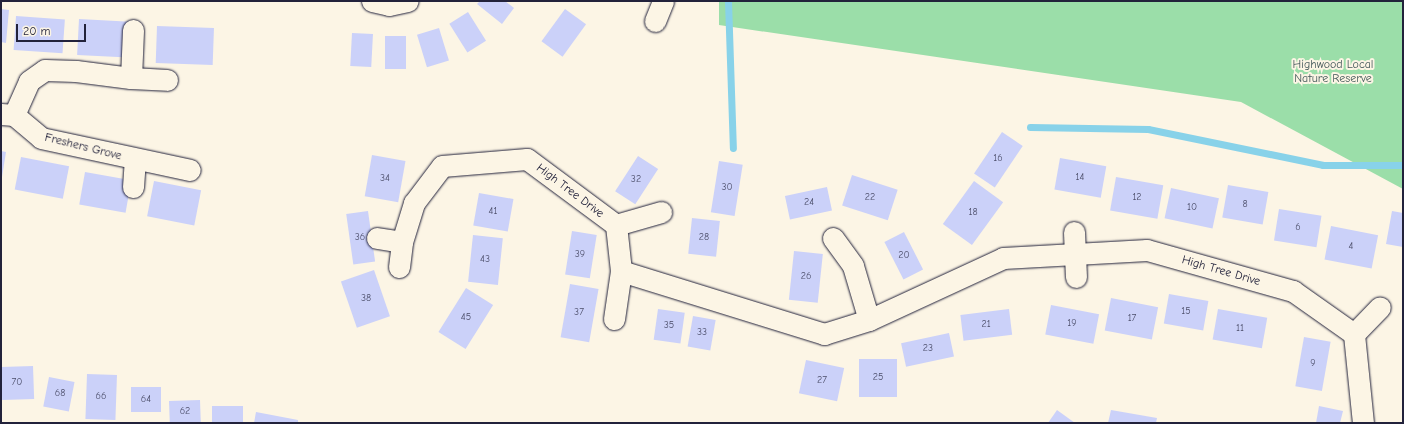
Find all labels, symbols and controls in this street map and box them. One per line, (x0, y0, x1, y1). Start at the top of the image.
scale bar (18, 16, 88, 42)
text: 20 m (23, 24, 51, 38)
park label: Highwood Local Nature Reserve (1293, 58, 1373, 86)
street label: Freshers Grove (43, 130, 123, 164)
house number: 16 (993, 153, 1003, 165)
street label: High Tree Drive (533, 161, 607, 221)
house number: 14 (1076, 172, 1084, 184)
house number: 34 (380, 173, 390, 185)
house number: 32 (631, 174, 641, 186)
house number: 30 (721, 182, 733, 194)
house number: 22 (865, 192, 875, 204)
house number: 12 (1132, 192, 1142, 204)
house number: 24 (804, 197, 814, 209)
house number: 8 (1242, 199, 1248, 211)
house number: 10 (1187, 202, 1197, 214)
house number: 41 (489, 206, 497, 218)
house number: 18 (968, 207, 978, 219)
house number: 6 (1295, 222, 1301, 234)
house number: 36 (355, 232, 365, 244)
house number: 28 (699, 232, 709, 244)
house number: 4 (1349, 241, 1353, 253)
house number: 39 (575, 249, 585, 261)
house number: 20 (898, 250, 910, 262)
street label: High Tree Drive (1180, 253, 1262, 289)
house number: 43 (480, 254, 490, 266)
house number: 26 (801, 271, 811, 283)
house number: 38 (361, 293, 371, 305)
house number: 15 (1181, 306, 1191, 318)
house number: 37 (574, 307, 584, 319)
house number: 45 (461, 312, 471, 324)
house number: 17 (1128, 313, 1136, 325)
house number: 19 (1067, 318, 1077, 330)
house number: 21 (981, 319, 991, 331)
house number: 35 (664, 320, 674, 332)
house number: 11 (1236, 323, 1244, 335)
house number: 33 (697, 327, 707, 339)
house number: 23 (923, 343, 933, 355)
house number: 9 (1310, 358, 1316, 370)
house number: 25 (873, 372, 883, 384)
house number: 27 (817, 375, 827, 387)
house number: 70 (12, 377, 22, 389)
house number: 68 (55, 388, 65, 400)
house number: 66 (96, 391, 106, 403)
house number: 64 (141, 394, 151, 406)
house number: 62 (180, 406, 190, 418)

